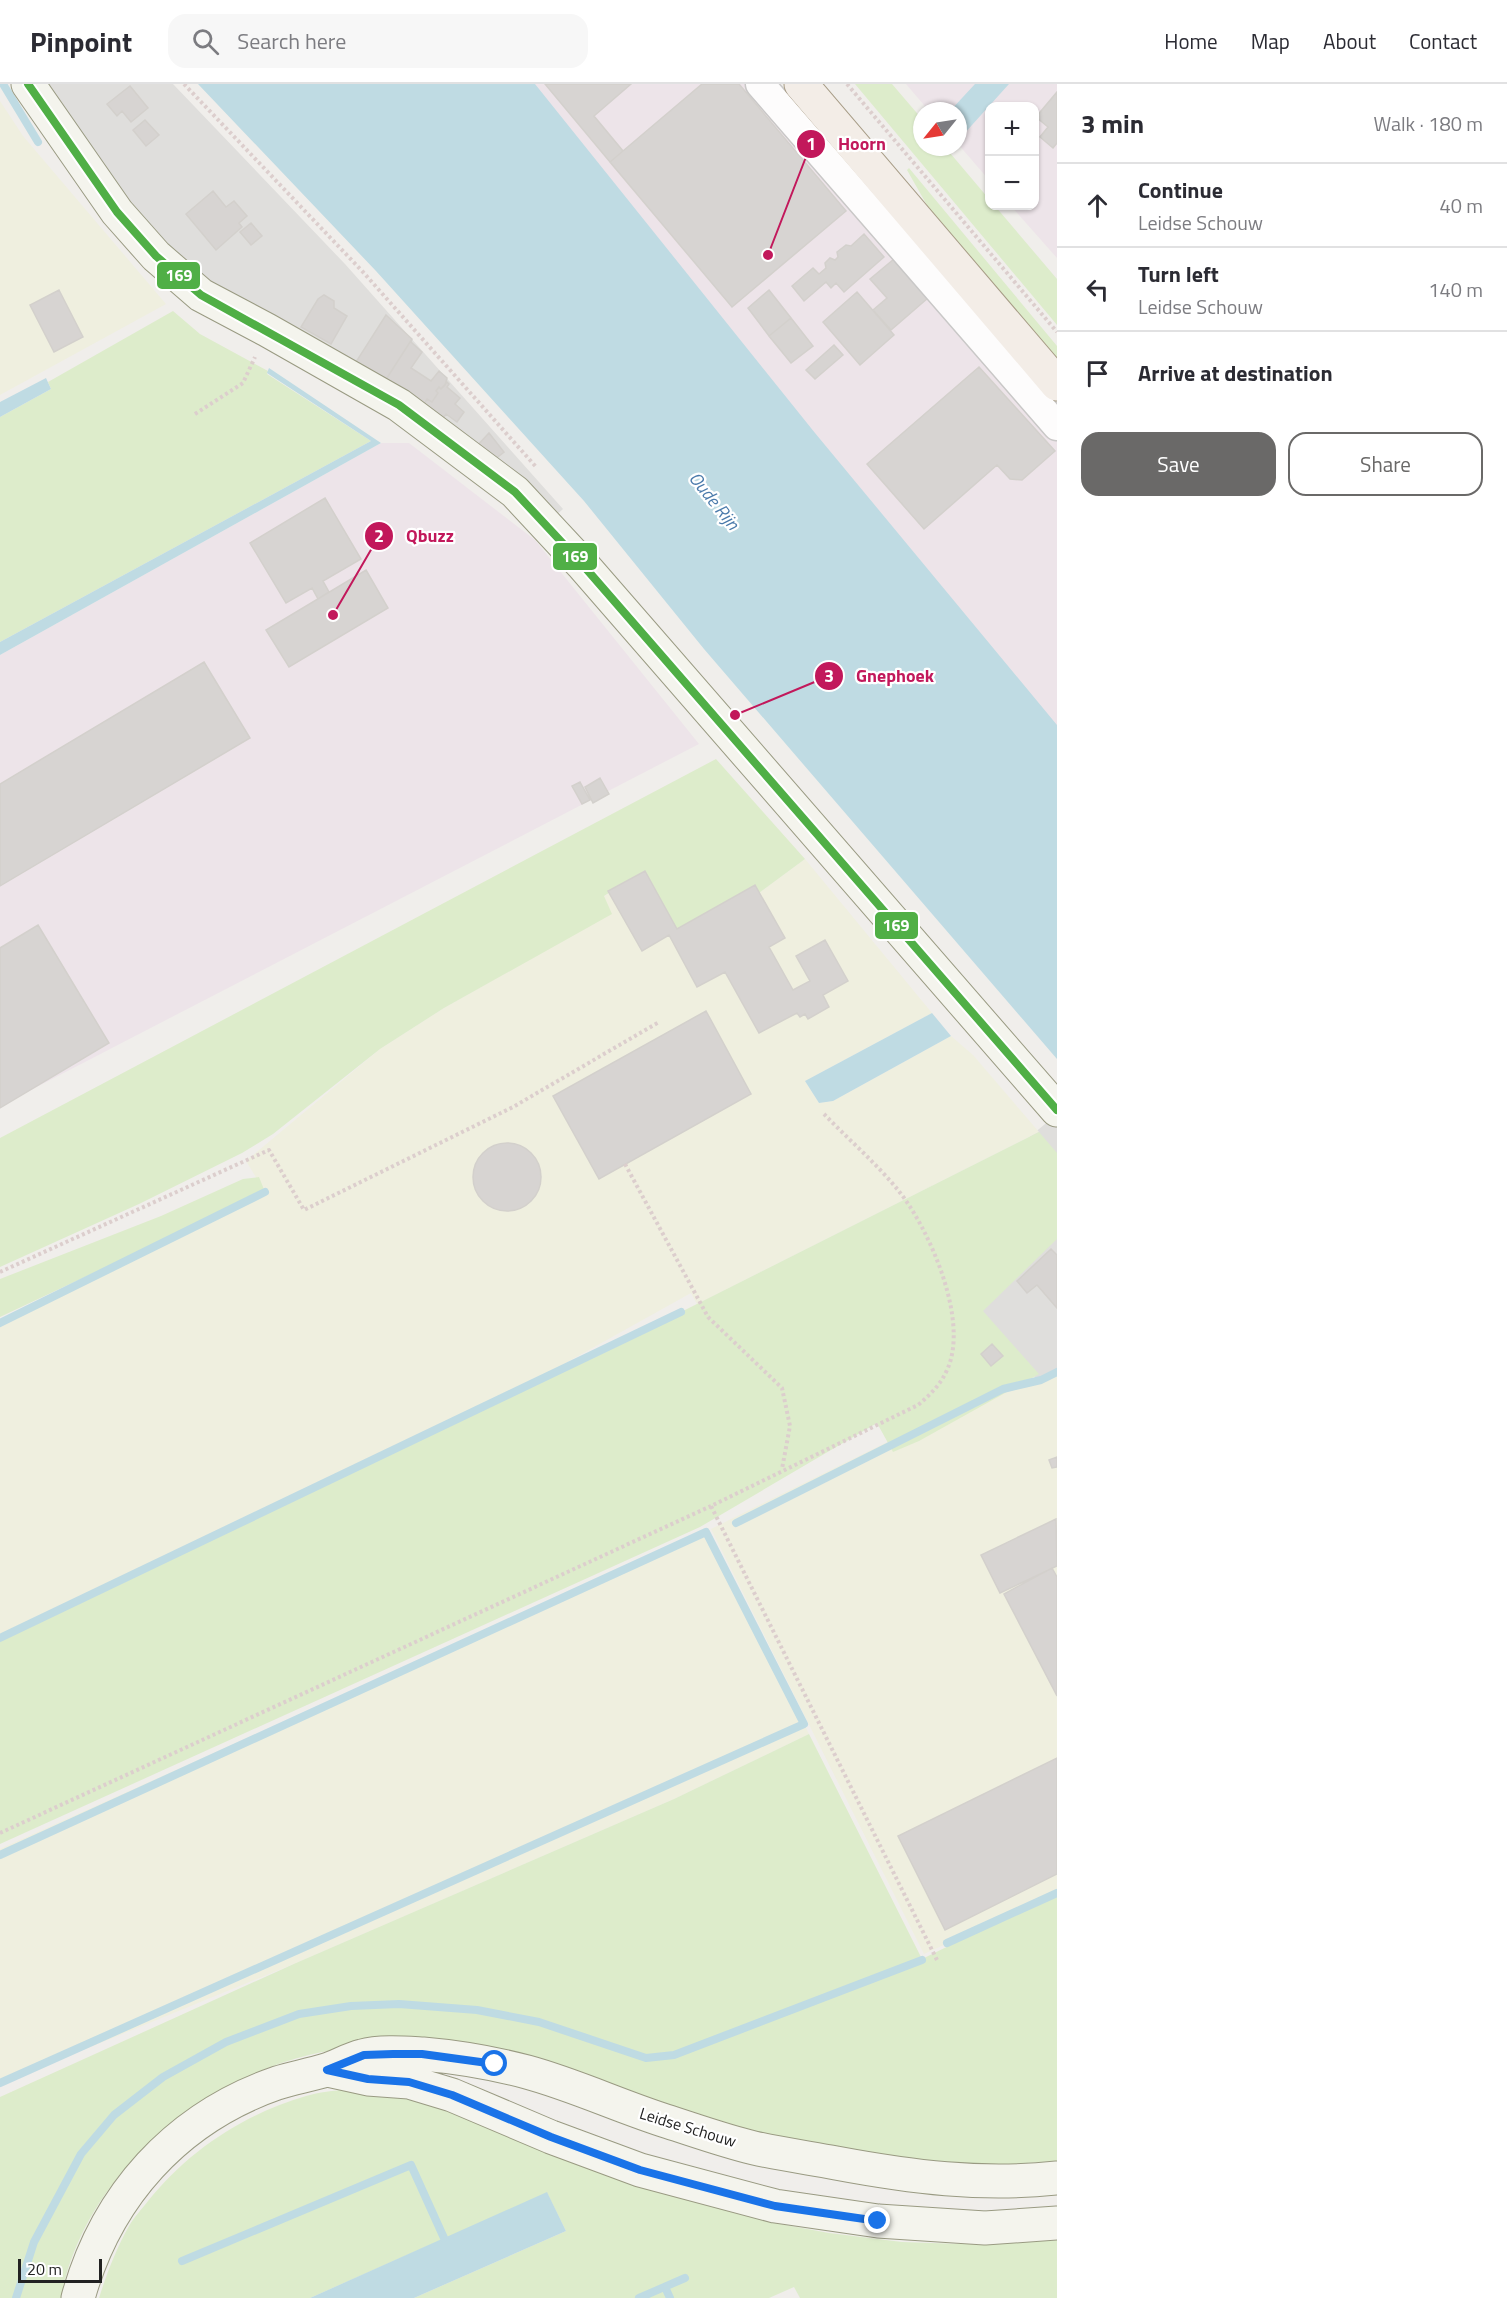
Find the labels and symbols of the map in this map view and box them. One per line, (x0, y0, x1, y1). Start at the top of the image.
north arrow (913, 102, 967, 156)
callout: Hoorn (796, 126, 898, 162)
text: 1 (806, 130, 816, 157)
text: Hoorn (838, 130, 886, 157)
line badge: 169 (156, 261, 201, 290)
text: 169 (166, 263, 192, 287)
water label: Oude Rijn (682, 466, 747, 536)
callout: Qbuzz (364, 518, 466, 554)
text: 2 (374, 522, 384, 549)
text: Qbuzz (406, 522, 454, 549)
line badge: 169 (552, 542, 598, 571)
text: 169 (562, 544, 588, 568)
callout: Gnephoek (814, 658, 945, 694)
text: 3 (824, 662, 834, 689)
text: Gnephoek (856, 662, 935, 689)
line badge: 169 (874, 911, 919, 940)
text: 169 (883, 913, 909, 937)
route start (481, 2050, 507, 2076)
street label: Leidse Schouw (637, 2101, 739, 2153)
route end (864, 2207, 890, 2233)
scale bar (18, 2256, 102, 2284)

